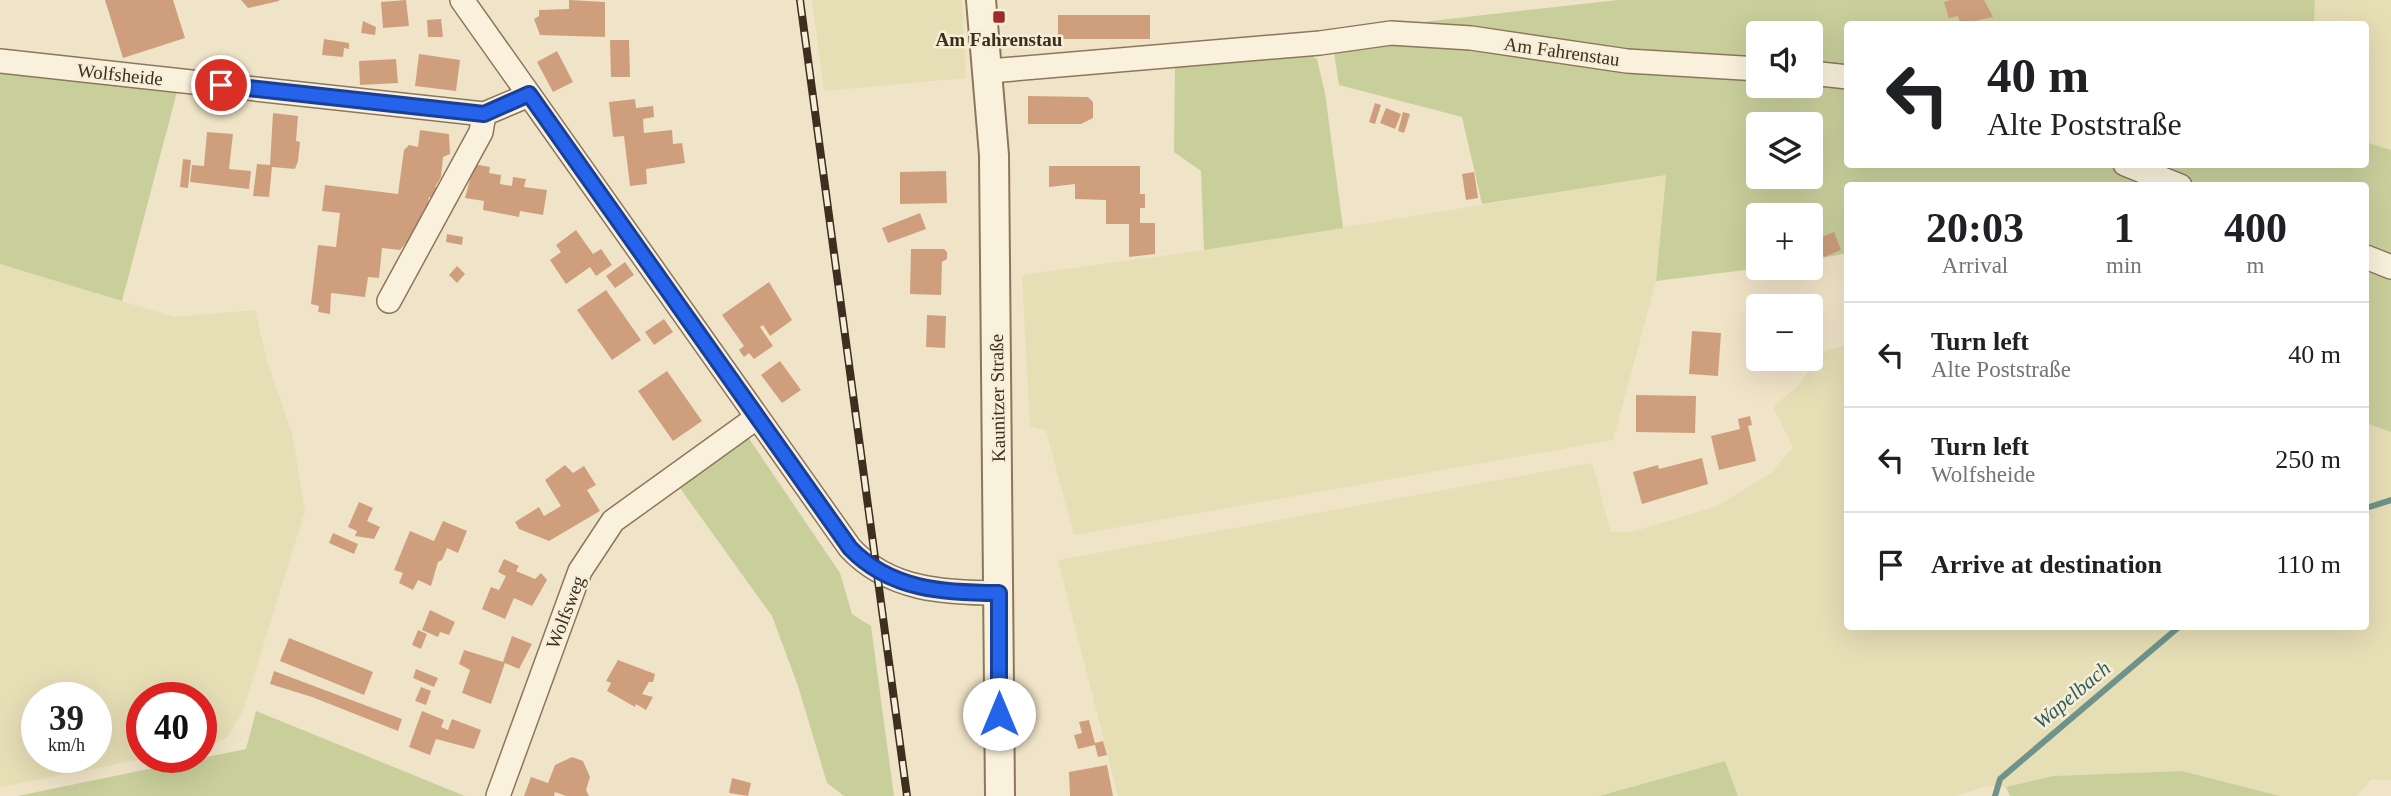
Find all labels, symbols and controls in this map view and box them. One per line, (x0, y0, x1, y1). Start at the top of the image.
marker: Am Fahrenstau (991, 9, 1007, 25)
map controls (1746, 21, 1823, 371)
button: sound (1746, 21, 1823, 98)
place label: Am Fahrenstau (936, 29, 1063, 50)
street label: Am Fahrenstau (1503, 33, 1622, 70)
text: 40 m (1987, 48, 2089, 103)
icon: left (1872, 49, 1963, 140)
pin (191, 55, 251, 115)
street label: Wolfsheide (76, 60, 164, 89)
icon: arrive (202, 66, 240, 104)
text: Alte Poststraße (1987, 106, 2182, 142)
button: layers (1746, 112, 1823, 189)
button: + (1746, 203, 1823, 280)
text: 20:03 (1926, 205, 2024, 251)
text: 1 (2113, 205, 2134, 251)
text: 400 (2224, 205, 2287, 251)
text: Arrival (1942, 253, 2008, 278)
text: min (2106, 253, 2142, 278)
text: m (2246, 253, 2264, 278)
button: − (1746, 294, 1823, 371)
text: Turn left (1931, 327, 2029, 356)
street label: Kaunitzer Straße (986, 334, 1009, 462)
icon: left (1872, 336, 1910, 374)
text: 40 m (2288, 340, 2341, 369)
text: Alte Poststraße (1931, 357, 2071, 382)
text: Turn left (1931, 432, 2029, 461)
icon: left (1872, 441, 1910, 479)
text: 250 m (2275, 445, 2341, 474)
text: Wolfsheide (1931, 462, 2035, 487)
icon: arrive (1872, 546, 1910, 584)
text: Arrive at destination (1931, 550, 2162, 579)
text: 110 m (2276, 550, 2341, 579)
street label: Wolfsweg (542, 572, 589, 652)
water label: Wapelbach (2029, 656, 2115, 734)
position arrow (962, 677, 1036, 751)
speed limit sign: 40 (126, 682, 217, 773)
text: 39 (49, 699, 84, 738)
text: km/h (48, 735, 85, 755)

